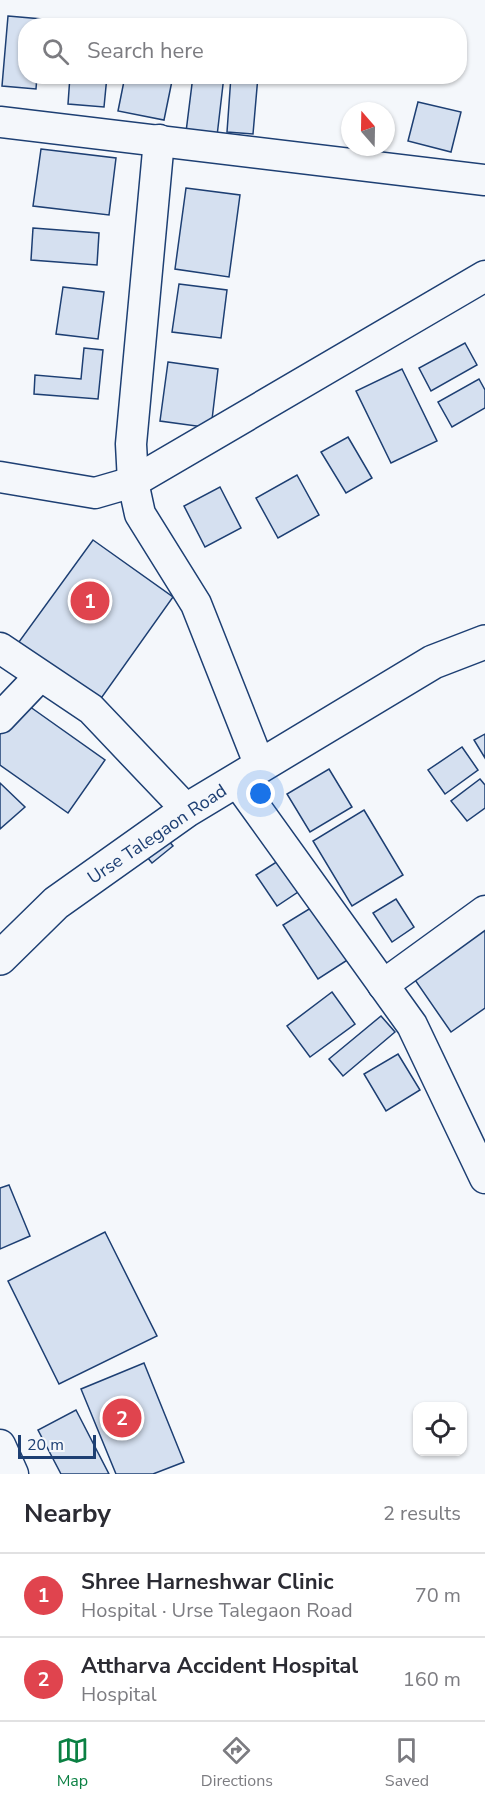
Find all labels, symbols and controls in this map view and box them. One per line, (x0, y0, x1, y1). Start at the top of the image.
search box (18, 18, 467, 84)
icon: search (39, 35, 72, 68)
text: Search here (87, 36, 204, 66)
north arrow (341, 102, 395, 156)
pin: 1 (70, 578, 110, 624)
street label: Urse Talegaon Road (83, 778, 231, 890)
your location (246, 779, 275, 808)
pin: 2 (102, 1396, 142, 1440)
map controls (413, 1402, 467, 1456)
button: locate (413, 1402, 467, 1456)
scale bar (18, 1432, 96, 1460)
text: 20 m (27, 1434, 64, 1456)
text: Nearby (24, 1496, 111, 1531)
text: 2 results (383, 1500, 461, 1527)
text: Shree Harneshwar Clinic (81, 1567, 334, 1597)
text: 1 (38, 1582, 50, 1609)
text: 70 m (415, 1582, 461, 1609)
text: Hospital · Urse Talegaon Road (81, 1597, 353, 1624)
text: Attharva Accident Hospital (81, 1651, 358, 1681)
text: 2 (38, 1666, 50, 1693)
text: 160 m (403, 1666, 461, 1693)
text: Hospital (81, 1681, 157, 1708)
tab: Map (56, 1734, 89, 1792)
tab: Directions (201, 1734, 273, 1792)
tab: Saved (385, 1734, 429, 1792)

